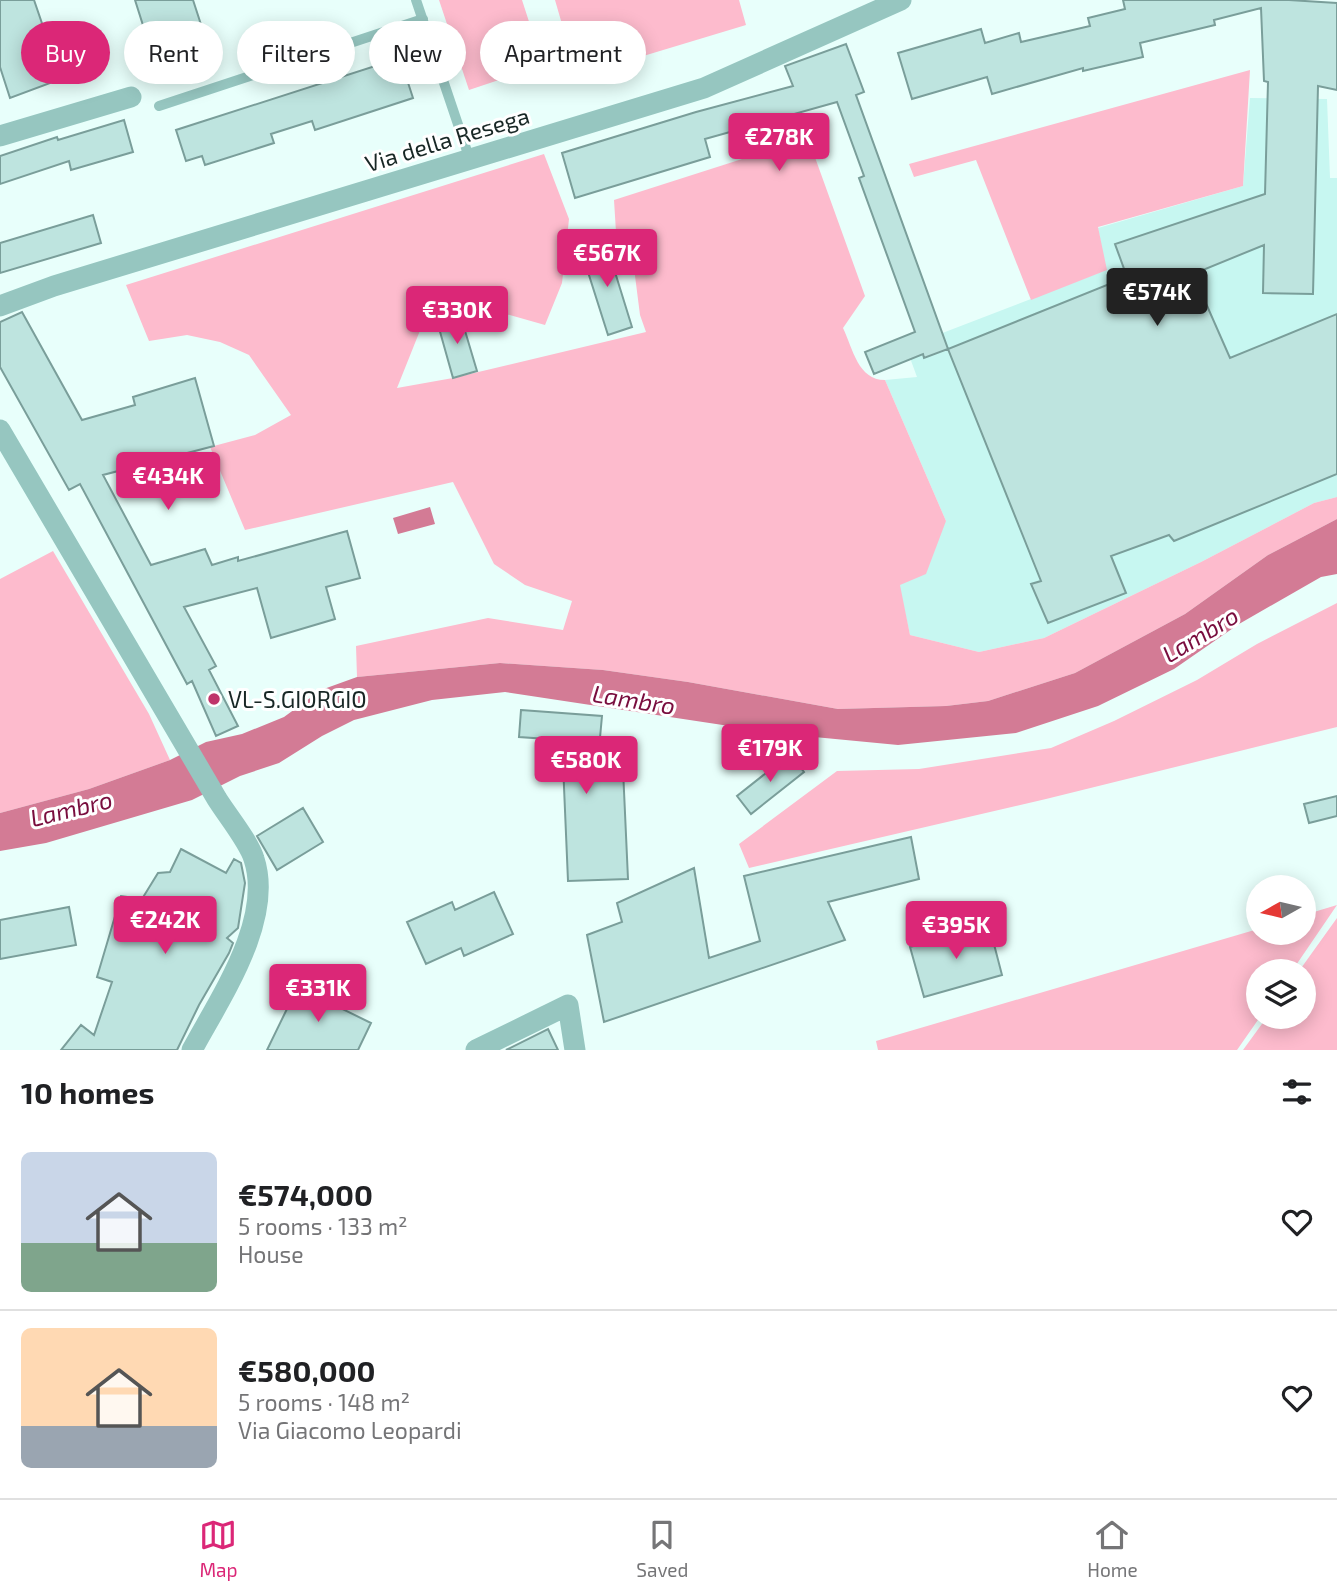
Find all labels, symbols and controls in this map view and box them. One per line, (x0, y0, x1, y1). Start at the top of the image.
chip: Buy (21, 21, 110, 84)
chip: Rent (124, 21, 223, 84)
chip: Filters (237, 21, 355, 84)
chip: New (369, 21, 466, 84)
chip: Apartment (480, 21, 646, 84)
street label: Via della Resega (362, 101, 532, 177)
pin: €278K (730, 114, 828, 173)
text: €278K (744, 122, 814, 150)
pin: €567K (558, 230, 656, 289)
text: €567K (573, 238, 641, 266)
pin: €574K (1108, 268, 1206, 328)
text: €574K (1123, 277, 1191, 305)
pin: €330K (408, 286, 506, 346)
text: €330K (422, 295, 492, 323)
pin: €434K (119, 452, 217, 512)
text: €434K (132, 461, 204, 489)
water label: Lambro (1157, 600, 1243, 668)
water label: Lambro (591, 678, 677, 720)
place label: VL-S.GIORGIO (228, 685, 367, 713)
marker: VL-S.GIORGIO (206, 691, 222, 707)
pin: €179K (721, 724, 819, 784)
text: €179K (738, 733, 803, 761)
pin: €580K (537, 736, 635, 796)
text: €580K (551, 745, 621, 773)
water label: Lambro (27, 784, 115, 832)
north arrow (1246, 875, 1316, 945)
map controls (1246, 875, 1316, 1029)
pin: €242K (116, 897, 214, 956)
pin: €395K (907, 902, 1005, 961)
text: €242K (130, 905, 200, 933)
text: €395K (922, 910, 990, 938)
button: layers (1246, 959, 1316, 1029)
pin: €331K (269, 964, 367, 1024)
text: €331K (285, 973, 351, 1001)
icon: filters (1278, 1073, 1316, 1111)
text: 10 homes (21, 1074, 154, 1110)
text: €574,000 (238, 1176, 373, 1212)
icon: home (77, 1180, 161, 1264)
icon: heart (1278, 1203, 1316, 1241)
text: 5 rooms · 133 m² (238, 1212, 408, 1240)
text: House (238, 1240, 304, 1268)
text: €580,000 (238, 1352, 376, 1388)
icon: home (77, 1356, 161, 1440)
icon: heart (1278, 1379, 1316, 1417)
text: 5 rooms · 148 m² (238, 1388, 410, 1416)
text: Via Giacomo Leopardi (238, 1416, 462, 1444)
tab: Map (199, 1516, 238, 1581)
tab: Saved (636, 1516, 688, 1581)
tab: Home (1087, 1516, 1138, 1581)

